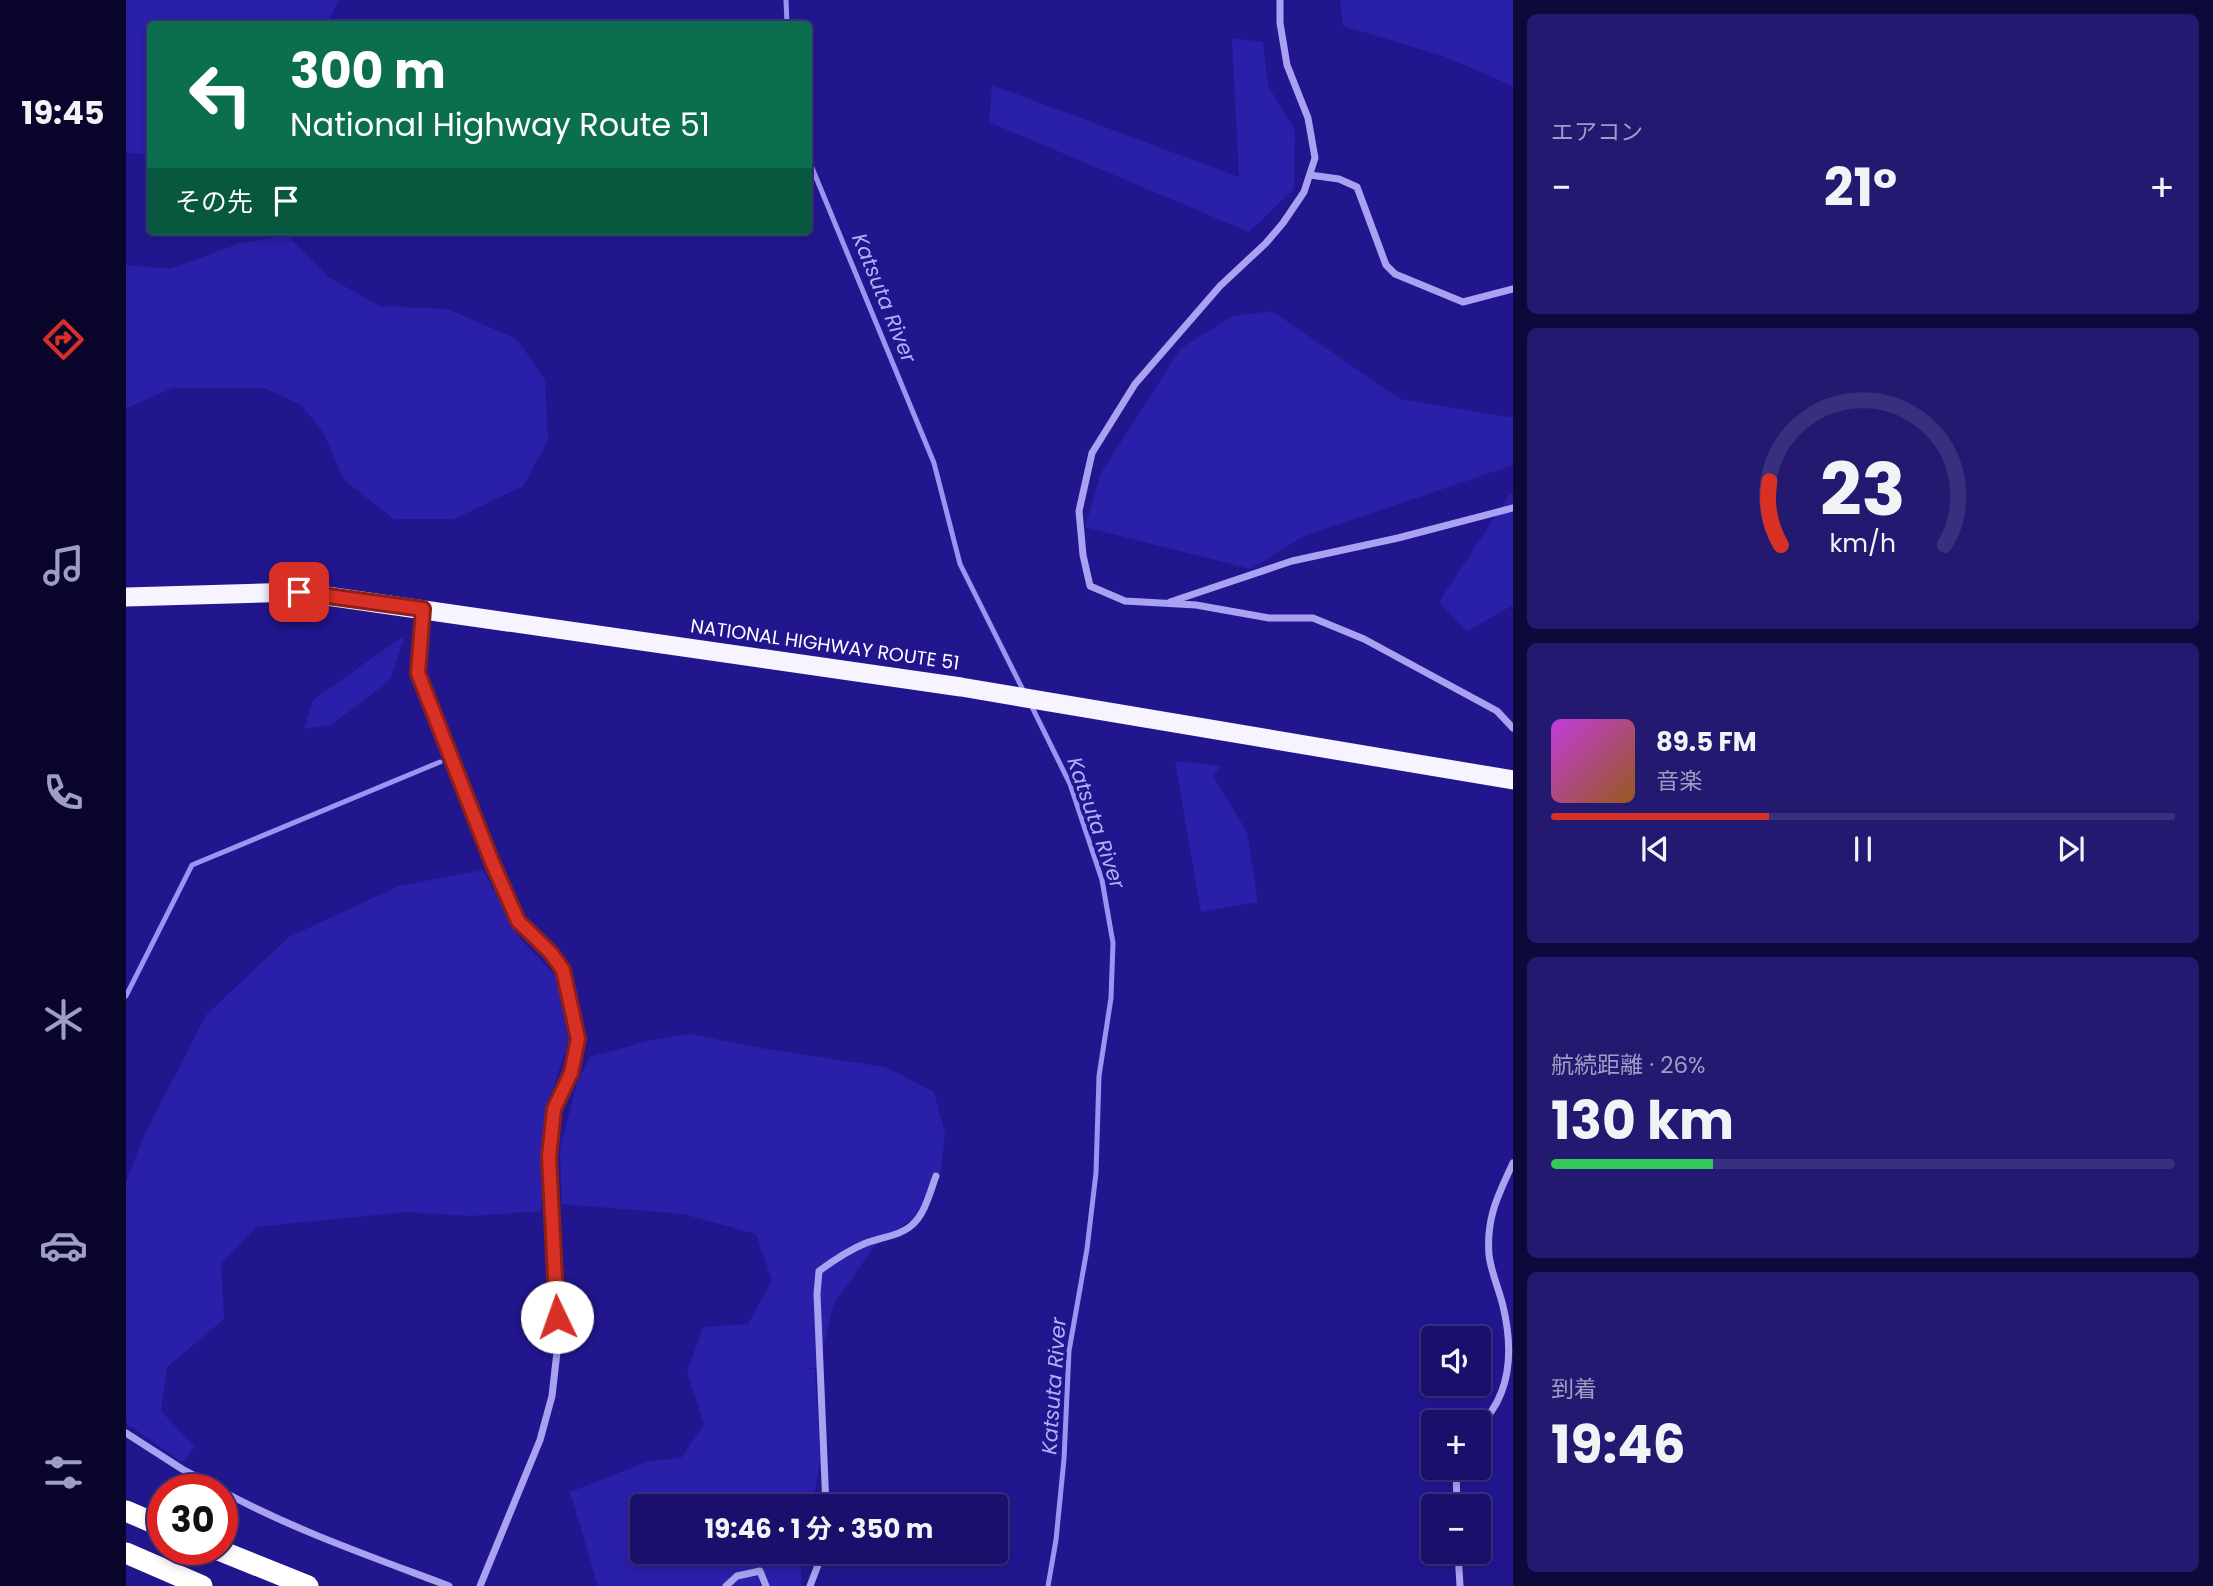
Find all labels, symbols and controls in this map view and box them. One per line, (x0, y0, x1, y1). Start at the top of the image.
text: 300 m (290, 37, 446, 105)
icon: left (175, 49, 266, 140)
text: 19:45 (21, 90, 105, 135)
text: National Highway Route 51 (290, 102, 710, 147)
text: エアコン (1551, 116, 1643, 148)
text: 21° (1824, 151, 1897, 224)
text: − (1551, 161, 1572, 214)
text: + (2149, 161, 2175, 214)
icon: arrive (267, 182, 305, 220)
text: その先 (175, 184, 253, 220)
water label: Katsuta River (845, 229, 924, 368)
icon: directions (39, 315, 88, 364)
text: 23 (1820, 439, 1906, 540)
text: km/h (1830, 525, 1896, 560)
icon: music (39, 541, 88, 590)
pin (269, 562, 329, 622)
icon: arrive (280, 573, 318, 611)
street label: NATIONAL HIGHWAY ROUTE 51 (689, 612, 961, 677)
text: 89.5 FM (1656, 724, 1757, 760)
water label: Katsuta River (1060, 753, 1133, 894)
text: 音楽 (1656, 765, 1702, 797)
icon: phone (39, 768, 88, 817)
icon: previous (1636, 830, 1674, 868)
icon: pause (1844, 830, 1882, 868)
icon: next (2052, 830, 2090, 868)
icon: climate (39, 995, 88, 1044)
text: 航続距離 · 26% (1551, 1049, 1705, 1081)
text: 130 km (1551, 1084, 1734, 1157)
icon: car (39, 1221, 88, 1270)
position arrow (520, 1280, 594, 1354)
water label: Katsuta River (1034, 1315, 1073, 1456)
map controls (1421, 1326, 1491, 1564)
button: sound (1421, 1326, 1491, 1396)
text: 到着 (1551, 1373, 1597, 1405)
text: 19:46 (1551, 1408, 1686, 1481)
button: + (1421, 1410, 1491, 1480)
icon: filters (39, 1448, 88, 1497)
speed limit sign: 30 (147, 1474, 238, 1565)
button: − (1421, 1494, 1491, 1564)
text: 19:46 · 1 分 · 350 m (705, 1511, 933, 1547)

